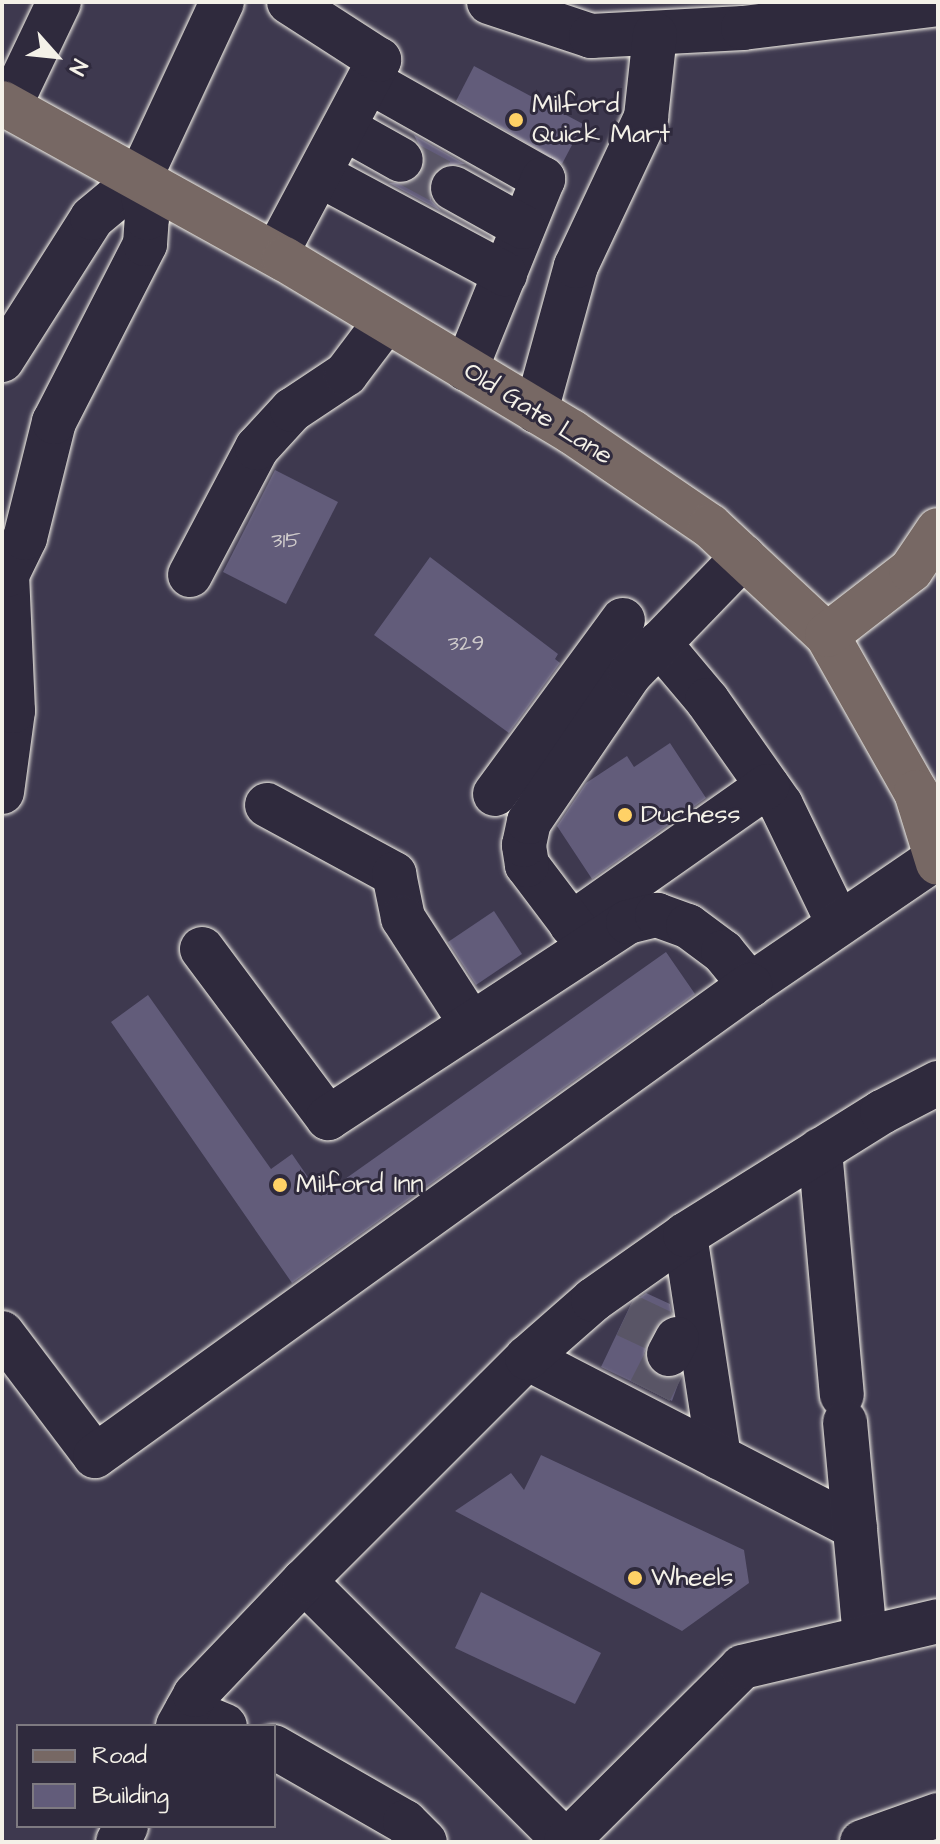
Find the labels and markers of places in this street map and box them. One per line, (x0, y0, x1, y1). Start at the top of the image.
place label: Milford Quick Mart (532, 89, 670, 150)
marker: Milford Quick Mart (507, 111, 525, 129)
place label: Duchess (641, 799, 741, 831)
marker: Duchess (616, 806, 634, 824)
place label: Milford Inn (296, 1169, 424, 1201)
marker: Milford Inn (271, 1176, 289, 1194)
place label: Wheels (651, 1562, 734, 1594)
marker: Wheels (626, 1569, 644, 1587)

